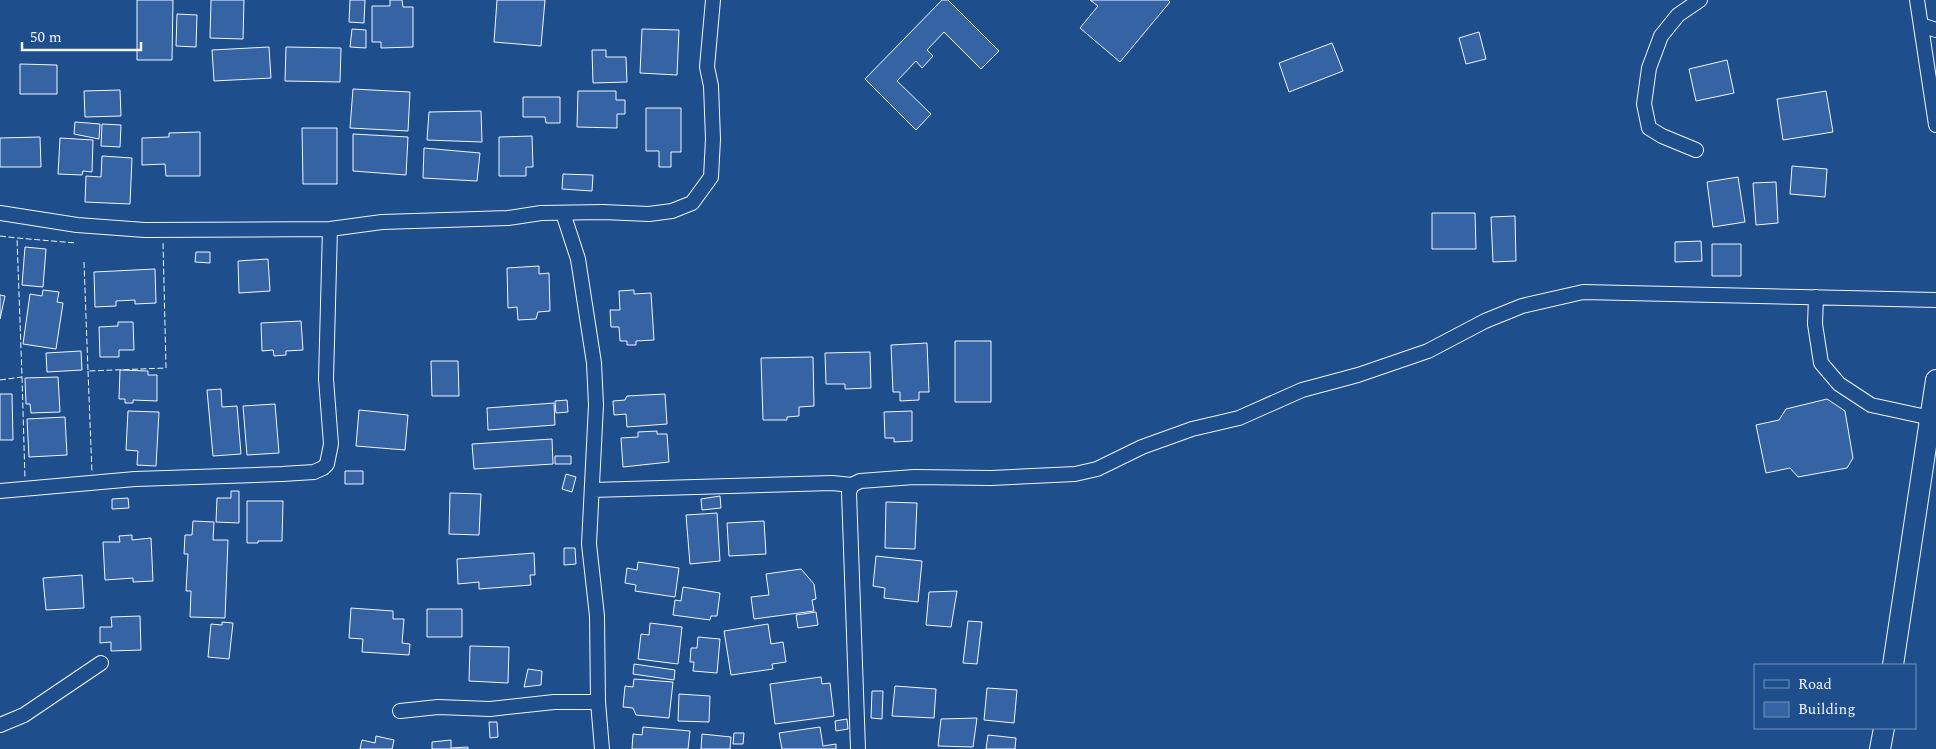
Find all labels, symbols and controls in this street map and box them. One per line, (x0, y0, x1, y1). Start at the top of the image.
scale bar (22, 20, 141, 52)
text: 50 m (30, 26, 62, 49)
legend (1754, 664, 1916, 729)
text: Road (1798, 673, 1832, 696)
text: Building (1798, 698, 1855, 721)

